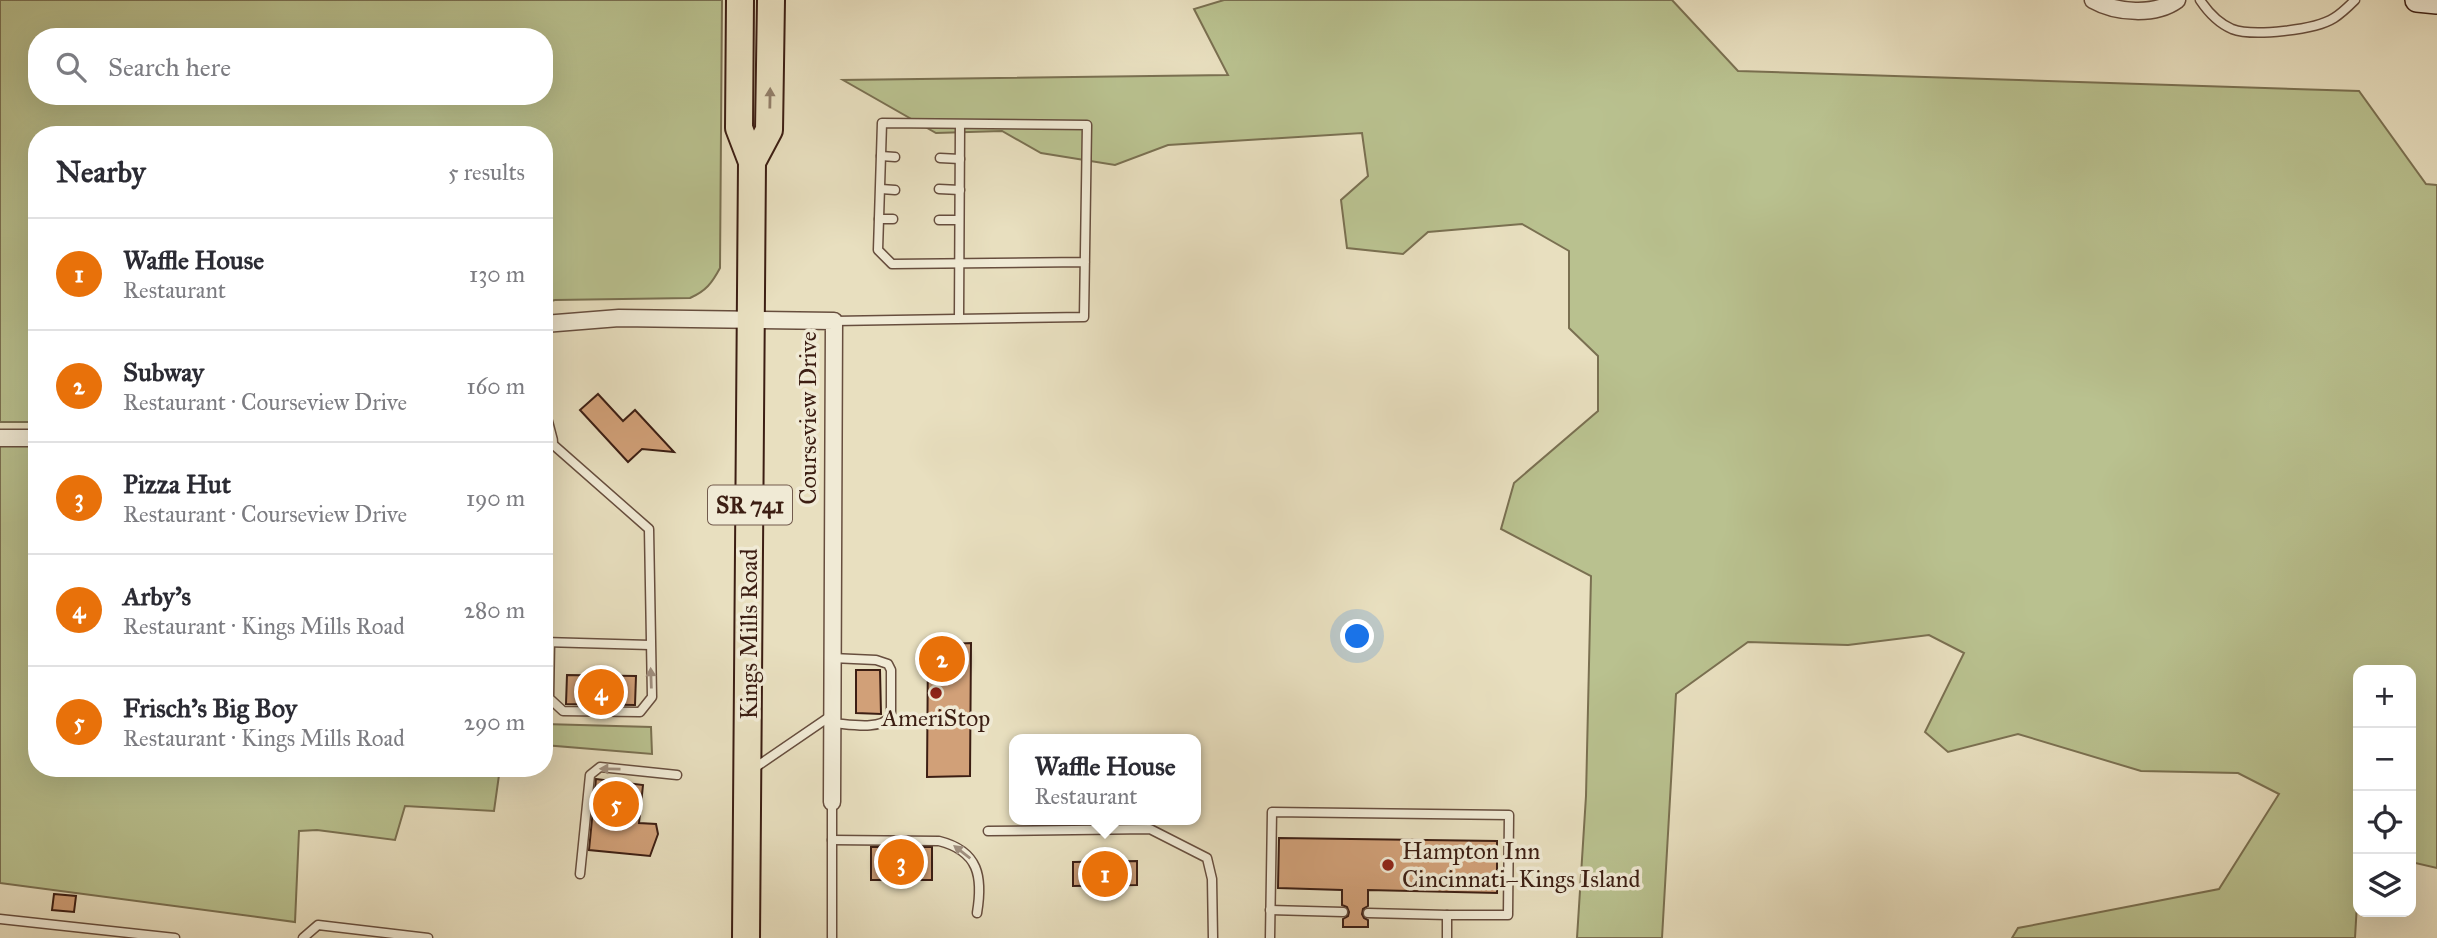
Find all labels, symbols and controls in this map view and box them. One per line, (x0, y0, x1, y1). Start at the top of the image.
search box (28, 28, 553, 105)
icon: search (52, 48, 90, 86)
text: Search here (108, 51, 231, 83)
one-way arrow (764, 87, 776, 109)
text: Nearby (56, 154, 146, 190)
text: 5 results (448, 158, 525, 186)
text: Waffle House (123, 244, 264, 276)
text: 1 (74, 260, 84, 288)
text: 130 m (469, 260, 525, 288)
text: Restaurant (123, 276, 226, 304)
street label: Courseview Drive (793, 331, 823, 505)
text: Subway (123, 356, 204, 388)
text: 2 (73, 372, 85, 400)
text: 160 m (467, 372, 525, 400)
text: Restaurant · Courseview Drive (123, 388, 407, 416)
text: Pizza Hut (123, 468, 231, 500)
text: 3 (74, 484, 84, 512)
text: 190 m (466, 484, 525, 512)
road number: SR 741 (708, 485, 792, 524)
text: Restaurant · Courseview Drive (123, 500, 407, 528)
street label: Kings Mills Road (734, 548, 764, 720)
text: Arby's (123, 580, 191, 612)
text: 4 (73, 596, 85, 624)
text: 280 m (464, 596, 525, 624)
text: Restaurant · Kings Mills Road (123, 612, 405, 640)
your location (1340, 619, 1374, 653)
pin: 2 (919, 633, 965, 685)
map controls (2353, 665, 2416, 917)
button: + (2353, 665, 2416, 728)
pin: 4 (578, 666, 624, 718)
one-way arrow (645, 667, 656, 689)
marker: AmeriStop (928, 685, 944, 701)
text: Frisch's Big Boy (123, 692, 297, 724)
place label: AmeriStop (881, 703, 990, 733)
text: 5 (74, 708, 84, 736)
text: 290 m (464, 708, 525, 736)
text: Restaurant · Kings Mills Road (123, 724, 405, 752)
button: − (2353, 728, 2416, 791)
popup (1009, 734, 1201, 825)
text: Waffle House (1035, 750, 1175, 782)
one-way arrow (599, 763, 621, 775)
pin: 5 (593, 778, 639, 830)
text: Restaurant (1035, 782, 1137, 810)
button: locate (2353, 791, 2416, 854)
pin: 3 (878, 836, 924, 888)
place label: Hampton Inn Cincinnati–Kings Island (1402, 836, 1641, 894)
one-way arrow (953, 844, 971, 859)
pin: 1 (1082, 848, 1128, 900)
button: layers (2353, 854, 2416, 917)
marker: Hampton Inn Cincinnati–Kings Island (1380, 857, 1396, 873)

